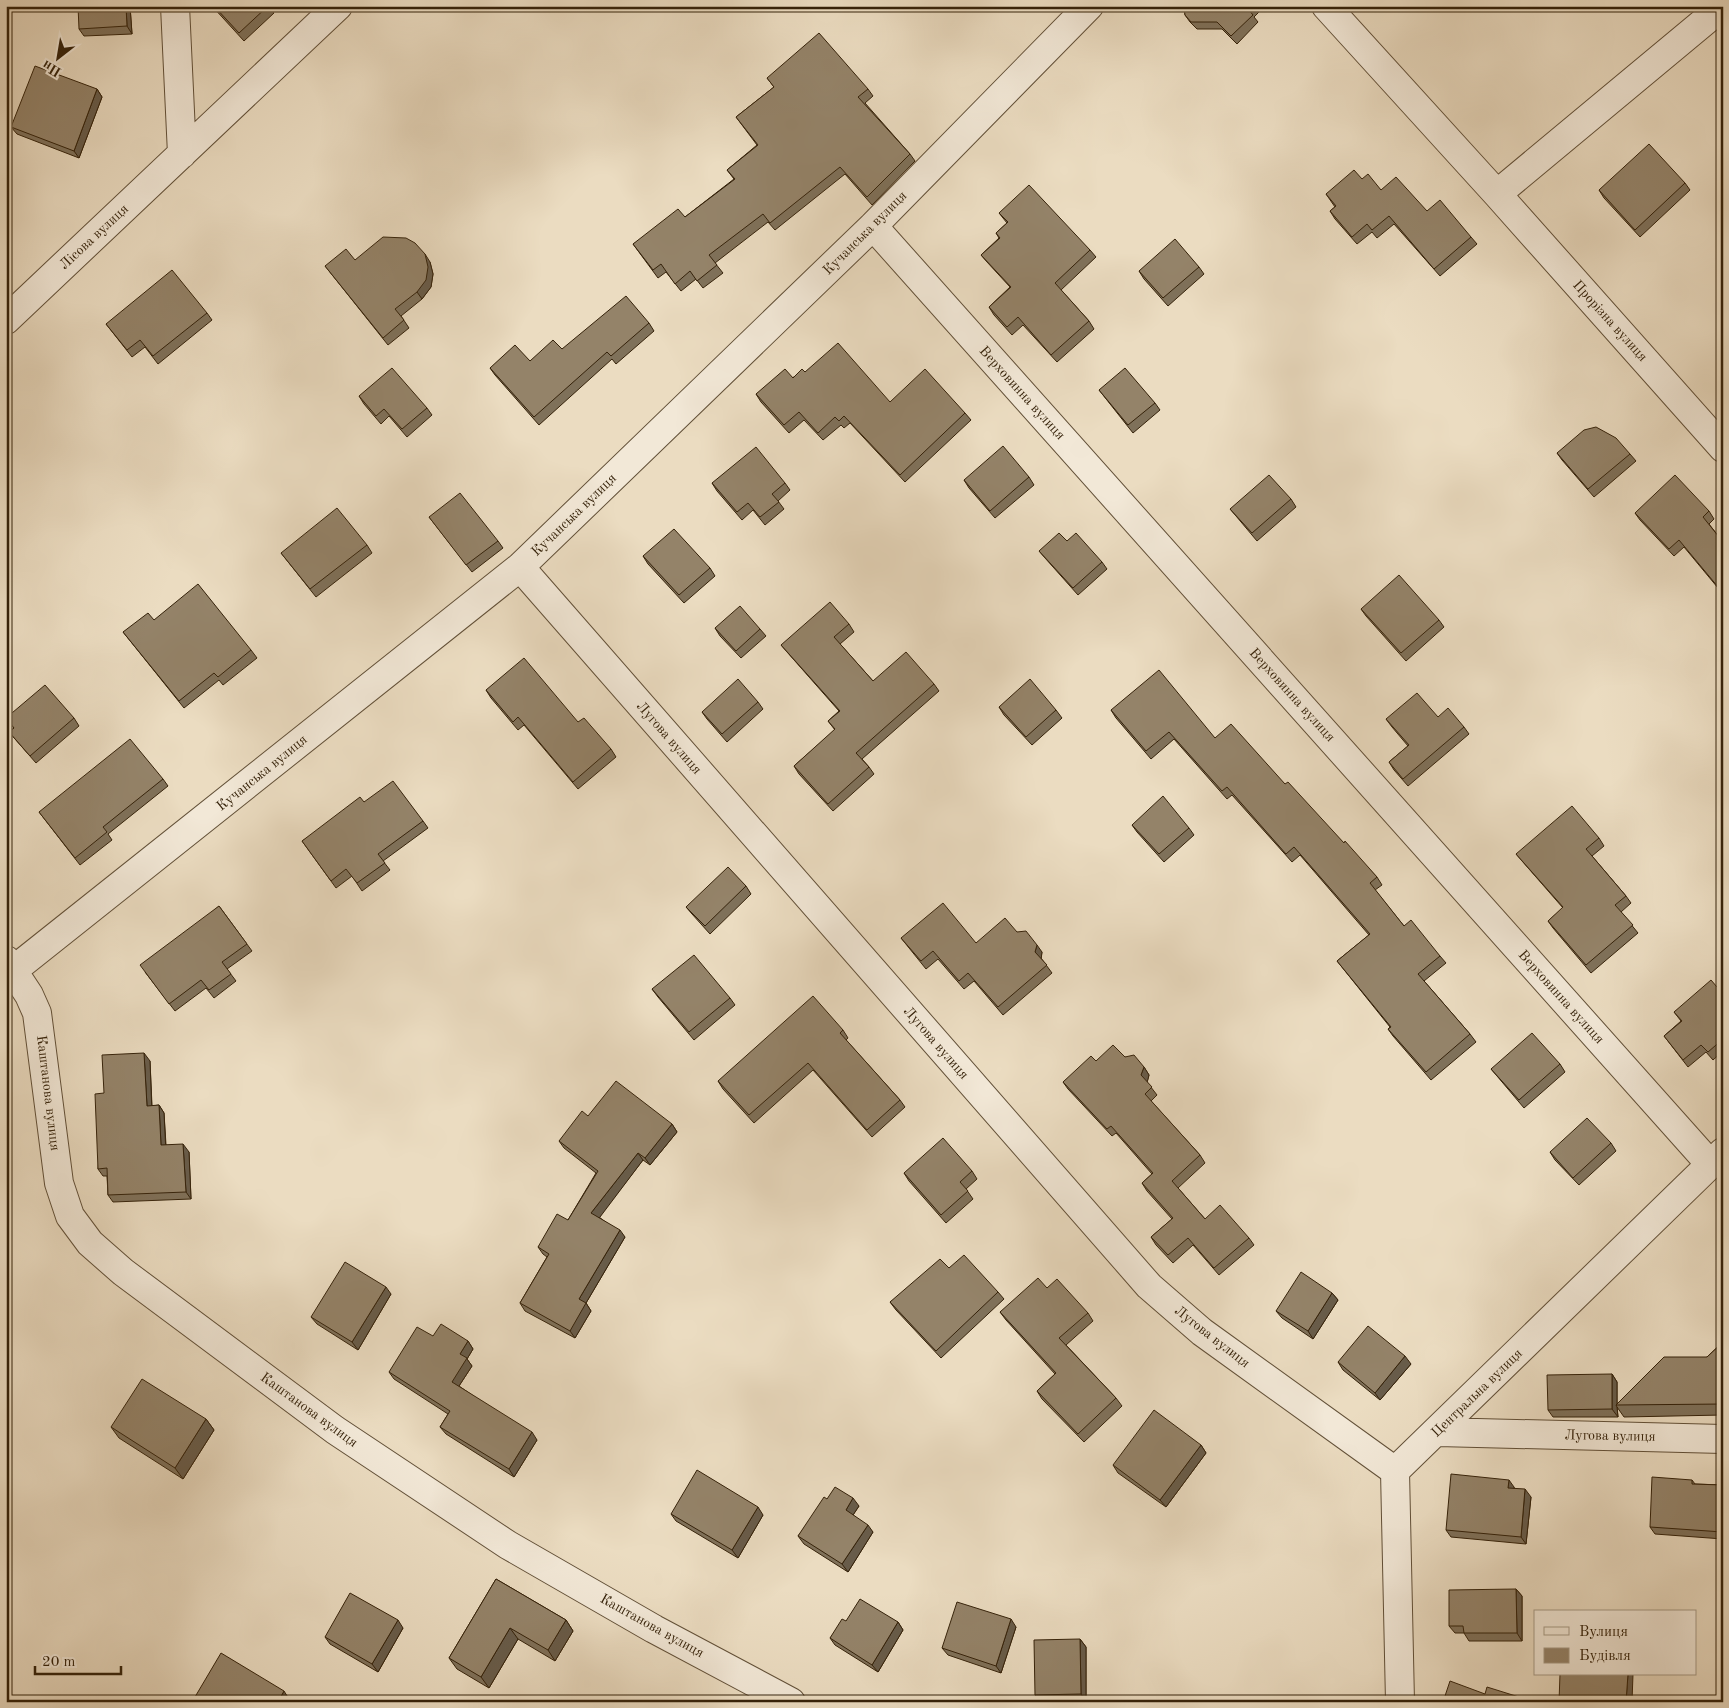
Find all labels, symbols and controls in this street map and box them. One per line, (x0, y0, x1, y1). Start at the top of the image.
north arrow (32, 32, 82, 82)
text: Пн (40, 57, 64, 79)
street label: Кучанська вулиця (820, 188, 910, 278)
street label: Лісова вулиця (57, 202, 131, 272)
street label: Прорізна вулиця (1570, 278, 1650, 364)
street label: Верховинна вулиця (977, 344, 1067, 442)
street label: Кучанська вулиця (529, 471, 619, 559)
street label: Верховинна вулиця (1247, 646, 1337, 744)
street label: Лугова вулиця (634, 699, 704, 777)
street label: Кучанська вулиця (214, 732, 310, 814)
street label: Верховинна вулиця (1516, 948, 1606, 1046)
street label: Лугова вулиця (901, 1004, 971, 1082)
street label: Каштанова вулиця (34, 1034, 62, 1152)
street label: Лугова вулиця (1172, 1303, 1252, 1371)
street label: Центральна вулиця (1429, 1346, 1525, 1440)
street label: Каштанова вулиця (258, 1370, 360, 1450)
street label: Лугова вулиця (1564, 1428, 1656, 1444)
street label: Каштанова вулиця (598, 1592, 706, 1660)
legend (1534, 1610, 1696, 1676)
text: Вулиця (1579, 1625, 1628, 1640)
scale bar (35, 1643, 121, 1675)
text: Будівля (1579, 1649, 1631, 1664)
text: 20 m (42, 1655, 76, 1670)

